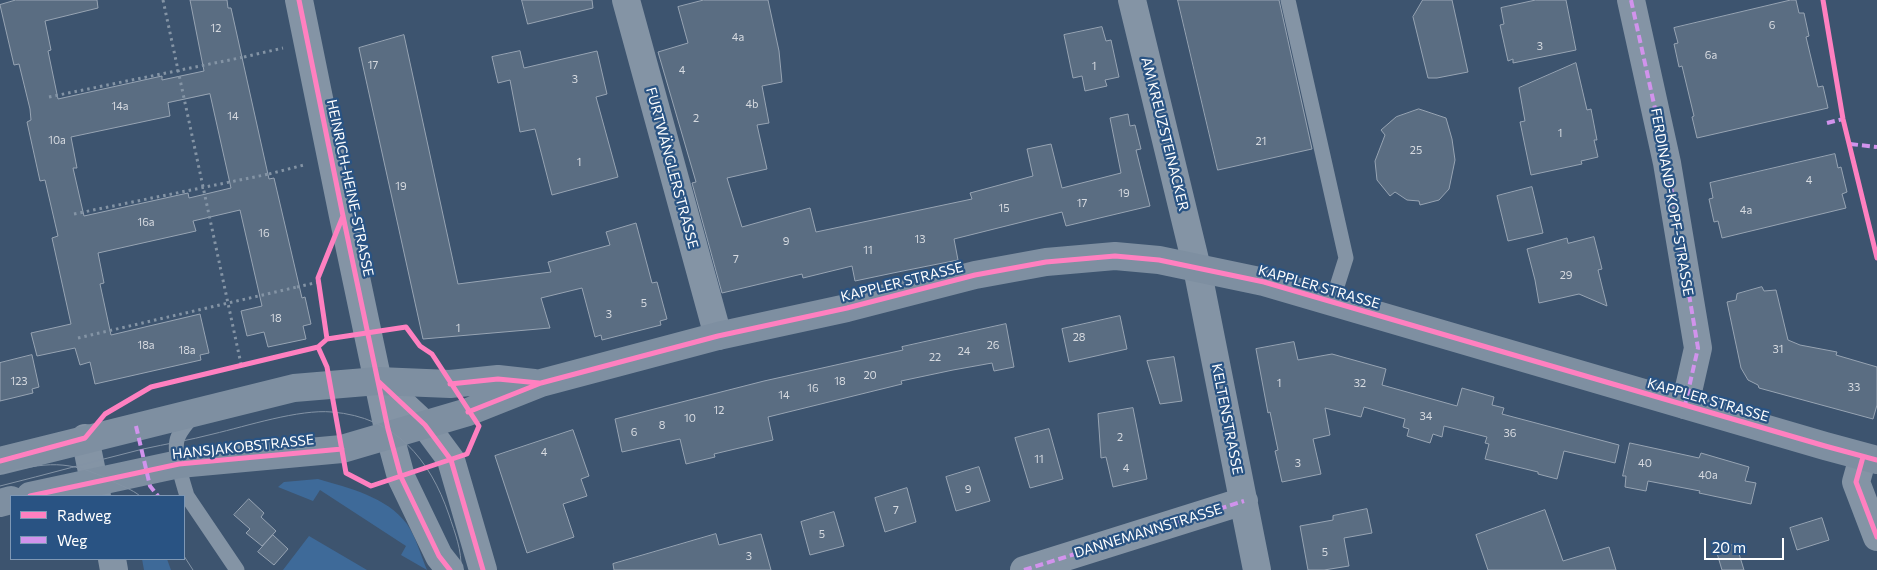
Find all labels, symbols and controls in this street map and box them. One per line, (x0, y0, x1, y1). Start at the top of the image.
house number: 6 (1769, 18, 1775, 32)
house number: 12 (211, 21, 221, 35)
house number: 4a (732, 30, 744, 44)
house number: 3 (1537, 39, 1543, 53)
house number: 6a (1705, 48, 1717, 62)
street label: AM KREUZSTEINACKER (1138, 55, 1192, 213)
house number: 17 (368, 58, 378, 72)
house number: 1 (1092, 59, 1096, 73)
house number: 4 (679, 63, 685, 77)
house number: 3 (572, 72, 578, 86)
street label: FURTWÄNGLERSTRASSE (642, 85, 702, 251)
house number: 4b (745, 97, 759, 111)
street label: HEINRICH-HEINE-STRASSE (323, 98, 377, 278)
house number: 14a (111, 99, 129, 113)
street label: FERDINAND-KOPF-STRASSE (1647, 107, 1697, 297)
house number: 14 (227, 109, 239, 123)
house number: 2 (693, 111, 699, 125)
house number: 1 (1558, 126, 1562, 140)
house number: 10a (48, 133, 66, 147)
house number: 21 (1256, 134, 1266, 148)
house number: 25 (1410, 143, 1422, 157)
house number: 1 (577, 155, 581, 169)
house number: 4 (1806, 173, 1812, 187)
house number: 19 (395, 179, 407, 193)
house number: 19 (1118, 186, 1130, 200)
house number: 17 (1077, 196, 1087, 210)
house number: 15 (998, 201, 1010, 215)
house number: 4a (1740, 203, 1752, 217)
house number: 16a (137, 215, 155, 229)
house number: 16 (258, 226, 270, 240)
house number: 13 (915, 232, 925, 246)
house number: 9 (783, 234, 789, 248)
house number: 11 (863, 243, 873, 257)
house number: 7 (733, 252, 739, 266)
street label: KAPPLER STRASSE (839, 259, 965, 305)
street label: KAPPLER STRASSE (1256, 262, 1382, 312)
house number: 29 (1560, 268, 1572, 282)
house number: 5 (641, 296, 647, 310)
house number: 3 (606, 307, 612, 321)
house number: 18 (270, 311, 282, 325)
house number: 1 (456, 321, 460, 335)
house number: 28 (1073, 330, 1085, 344)
house number: 18a (137, 338, 155, 352)
house number: 26 (987, 338, 999, 352)
house number: 31 (1773, 342, 1783, 356)
house number: 18a (178, 343, 196, 357)
house number: 24 (958, 344, 970, 358)
house number: 22 (929, 350, 941, 364)
street label: KELTENSTRASSE (1208, 362, 1246, 476)
house number: 20 (863, 368, 877, 382)
house number: 123 (10, 374, 28, 388)
house number: 18 (834, 374, 846, 388)
street label: KAPPLER STRASSE (1645, 375, 1771, 425)
house number: 1 (1277, 376, 1281, 390)
house number: 32 (1354, 376, 1366, 390)
house number: 33 (1848, 380, 1860, 394)
house number: 16 (807, 381, 819, 395)
house number: 14 (778, 388, 790, 402)
house number: 12 (714, 403, 724, 417)
house number: 34 (1420, 409, 1432, 423)
house number: 10 (684, 411, 696, 425)
house number: 8 (659, 418, 665, 432)
house number: 6 (631, 425, 637, 439)
house number: 36 (1504, 426, 1516, 440)
house number: 2 (1117, 430, 1123, 444)
street label: HANSJAKOBSTRASSE (171, 431, 315, 463)
house number: 4 (541, 445, 547, 459)
house number: 11 (1034, 452, 1044, 466)
house number: 3 (1295, 456, 1301, 470)
house number: 40 (1638, 456, 1652, 470)
house number: 4 (1123, 461, 1129, 475)
house number: 40a (1698, 468, 1718, 482)
house number: 9 (965, 482, 971, 496)
legend (10, 495, 185, 560)
street label: DANNEMANNSTRASSE (1072, 500, 1224, 562)
house number: 7 (893, 503, 899, 517)
text: Radweg (57, 506, 111, 524)
house number: 5 (819, 527, 825, 541)
scale bar (1707, 528, 1787, 560)
text: Weg (57, 531, 87, 549)
text: 20 m (1712, 538, 1746, 556)
house number: 5 (1322, 545, 1328, 559)
house number: 3 (746, 549, 752, 563)

